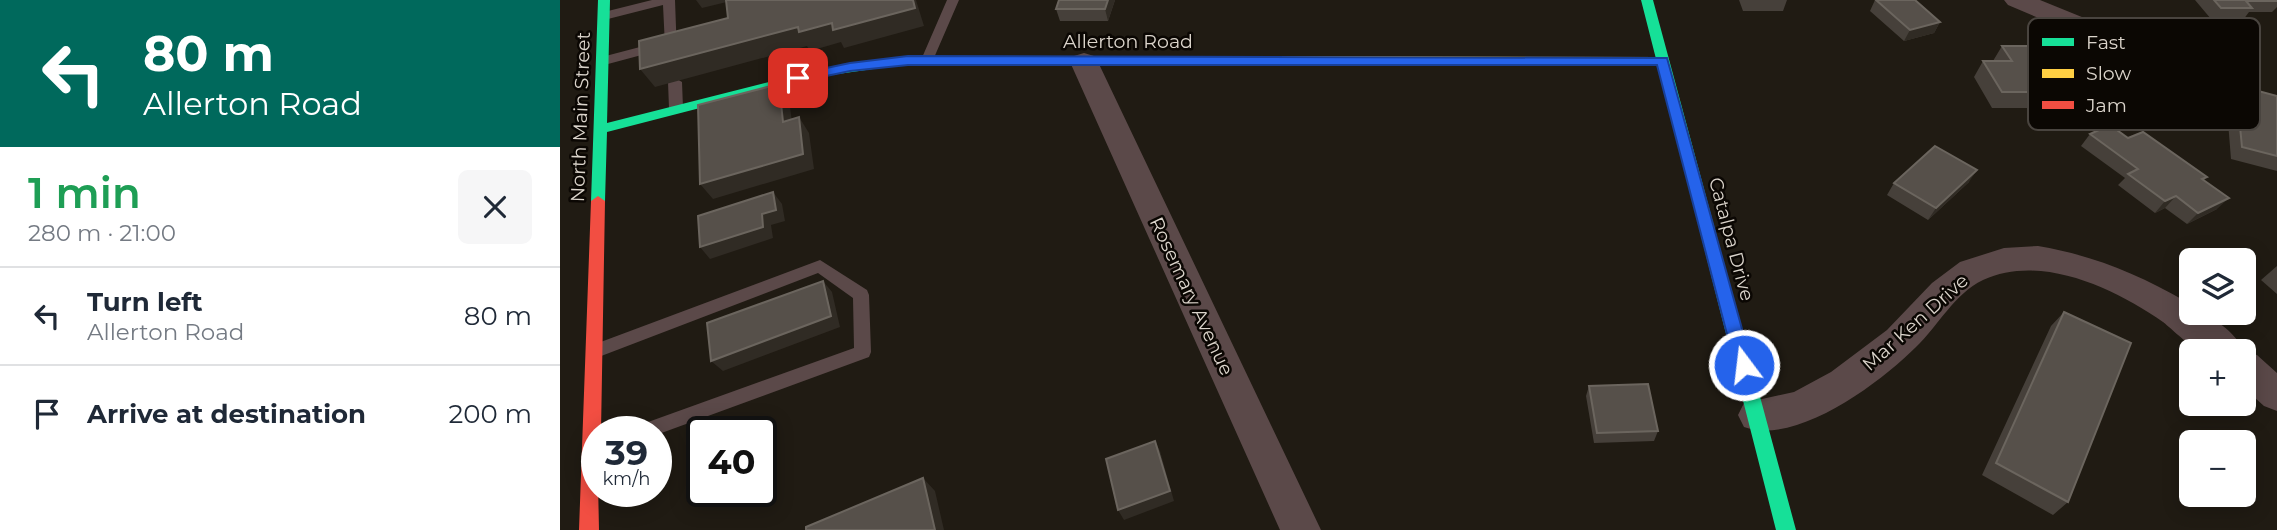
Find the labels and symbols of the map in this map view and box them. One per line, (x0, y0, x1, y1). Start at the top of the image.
legend (2028, 18, 2260, 130)
street label: Allerton Road (1063, 30, 1193, 53)
street label: North Main Street (566, 31, 595, 203)
text: Fast (2086, 31, 2126, 54)
pin (768, 48, 828, 108)
text: Slow (2086, 62, 2131, 85)
text: Jam (2085, 94, 2127, 117)
street label: Catalpa Drive (1704, 175, 1759, 303)
street label: Rosemary Avenue (1145, 213, 1238, 379)
street label: Mar Ken Drive (1858, 269, 1973, 376)
position arrow (1707, 328, 1781, 402)
speed limit sign: 40 (686, 416, 777, 507)

